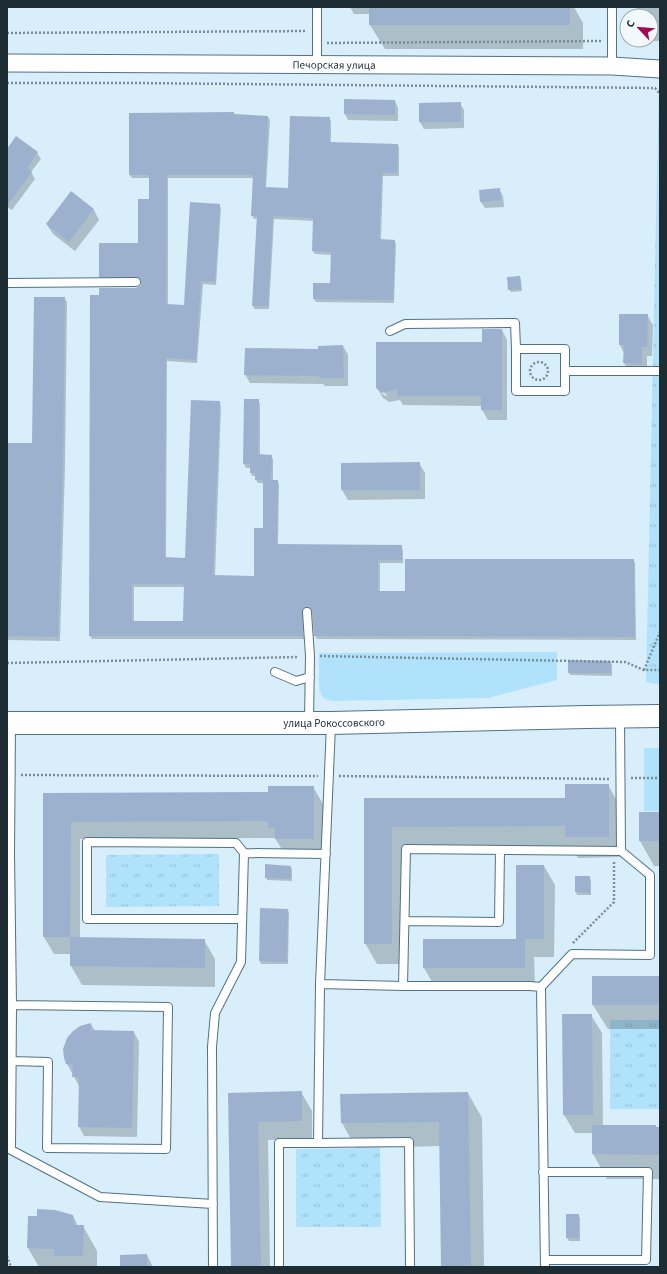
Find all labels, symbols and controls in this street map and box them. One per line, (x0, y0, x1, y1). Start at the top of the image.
north arrow (619, 8, 659, 48)
text: С (622, 17, 639, 30)
street label: Печорская улица (292, 57, 376, 72)
street label: улица Рокоссовского (283, 714, 385, 731)

